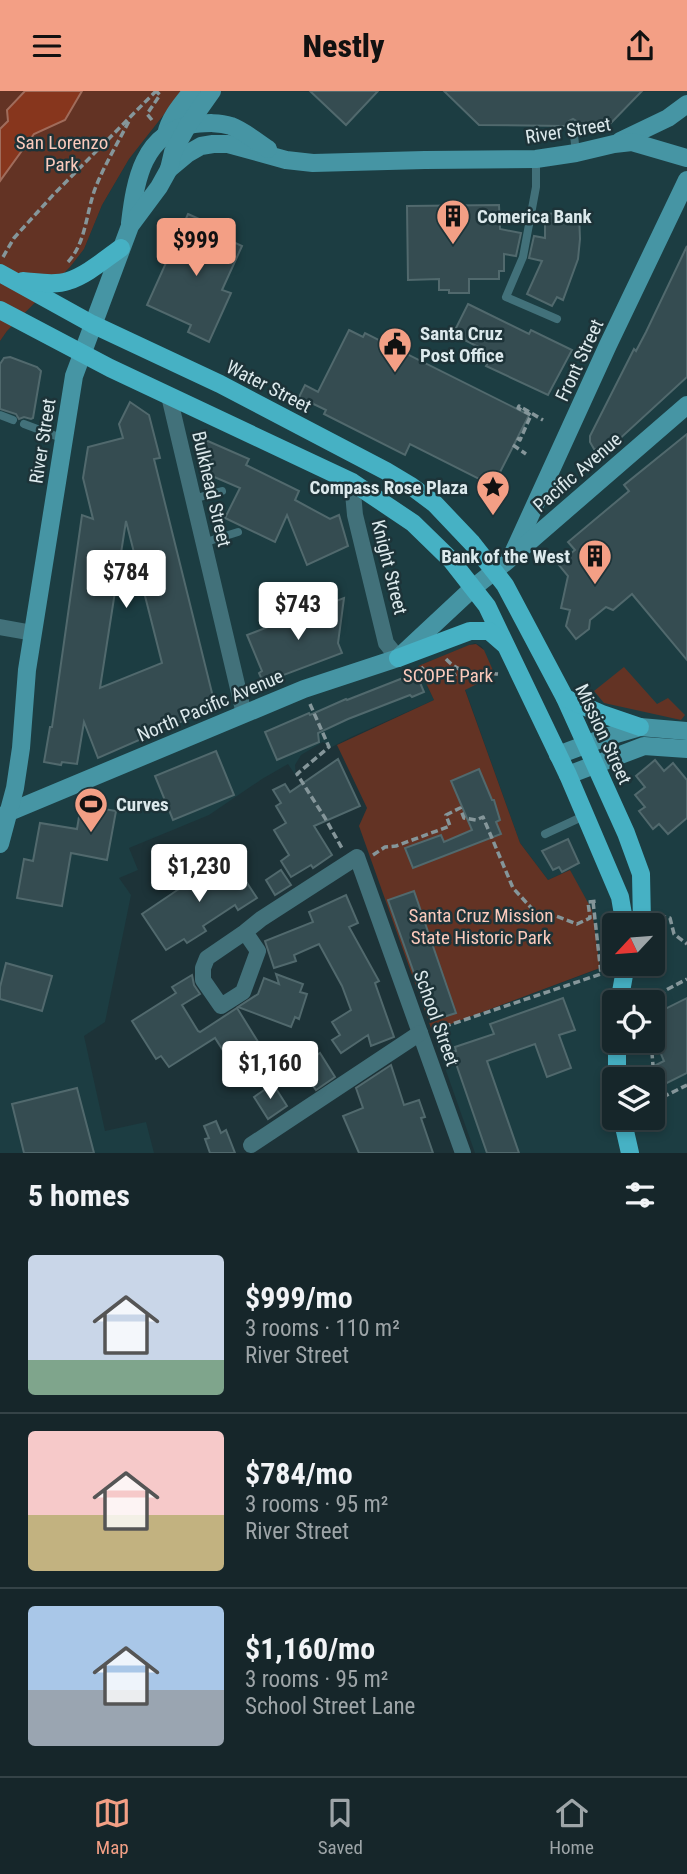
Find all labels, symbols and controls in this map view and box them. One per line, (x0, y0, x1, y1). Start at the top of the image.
icon: menu (28, 27, 66, 65)
text: Nestly (302, 27, 385, 65)
icon: share (621, 27, 659, 65)
street label: River Street (524, 112, 612, 149)
park label: San Lorenzo Park (16, 131, 108, 176)
building icon: Comerica Bank (434, 197, 472, 246)
place label: Comerica Bank (477, 205, 593, 228)
pin: $999 (155, 219, 237, 278)
text: $999 (173, 227, 219, 254)
street label: Front Street (550, 316, 608, 405)
place label: Santa Cruz Post Office (420, 322, 504, 367)
public building icon: Santa Cruz Post Office (376, 325, 414, 374)
street label: Water Street (222, 355, 315, 418)
street label: River Street (24, 397, 61, 485)
street label: Pacific Avenue (528, 428, 626, 517)
street label: Bulkhead Street (187, 429, 236, 549)
place icon: Compass Rose Plaza (474, 468, 512, 517)
place label: Compass Rose Plaza (309, 476, 468, 499)
street label: Knight Street (367, 517, 412, 617)
building icon: Bank of the West (576, 537, 614, 586)
place label: Bank of the West (441, 545, 570, 568)
pin: $784 (85, 551, 167, 610)
text: $784 (103, 559, 149, 586)
pin: $743 (257, 582, 339, 642)
text: $743 (275, 591, 321, 618)
street label: North Pacific Avenue (134, 664, 287, 747)
park label: SCOPE Park (403, 664, 494, 687)
street label: Mission Street (570, 680, 637, 788)
sports icon: Curves (72, 785, 110, 834)
place label: Curves (116, 793, 169, 816)
pin: $1,230 (142, 845, 256, 904)
text: $1,230 (167, 853, 231, 880)
park label: Santa Cruz Mission State Historic Park (409, 904, 553, 949)
north arrow (602, 913, 665, 977)
map controls (602, 913, 665, 1130)
street label: School Street (409, 967, 464, 1069)
button: locate (602, 990, 665, 1053)
pin: $1,160 (213, 1041, 327, 1101)
text: $1,160 (238, 1050, 302, 1077)
button: layers (602, 1067, 665, 1130)
icon: filters (621, 1176, 659, 1214)
text: 5 homes (28, 1178, 130, 1213)
text: $999/mo (245, 1280, 353, 1315)
icon: home (84, 1283, 168, 1367)
text: 3 rooms · 110 m² (245, 1315, 400, 1342)
text: River Street (245, 1342, 349, 1369)
text: $784/mo (245, 1456, 353, 1491)
icon: home (84, 1459, 168, 1543)
text: 3 rooms · 95 m² (245, 1491, 388, 1518)
text: River Street (245, 1518, 349, 1545)
text: $1,160/mo (245, 1631, 375, 1666)
icon: home (84, 1634, 168, 1718)
text: 3 rooms · 95 m² (245, 1666, 388, 1693)
text: School Street Lane (245, 1693, 415, 1720)
tab: Map (93, 1794, 131, 1859)
tab: Saved (318, 1794, 363, 1859)
tab: Home (549, 1794, 594, 1859)

